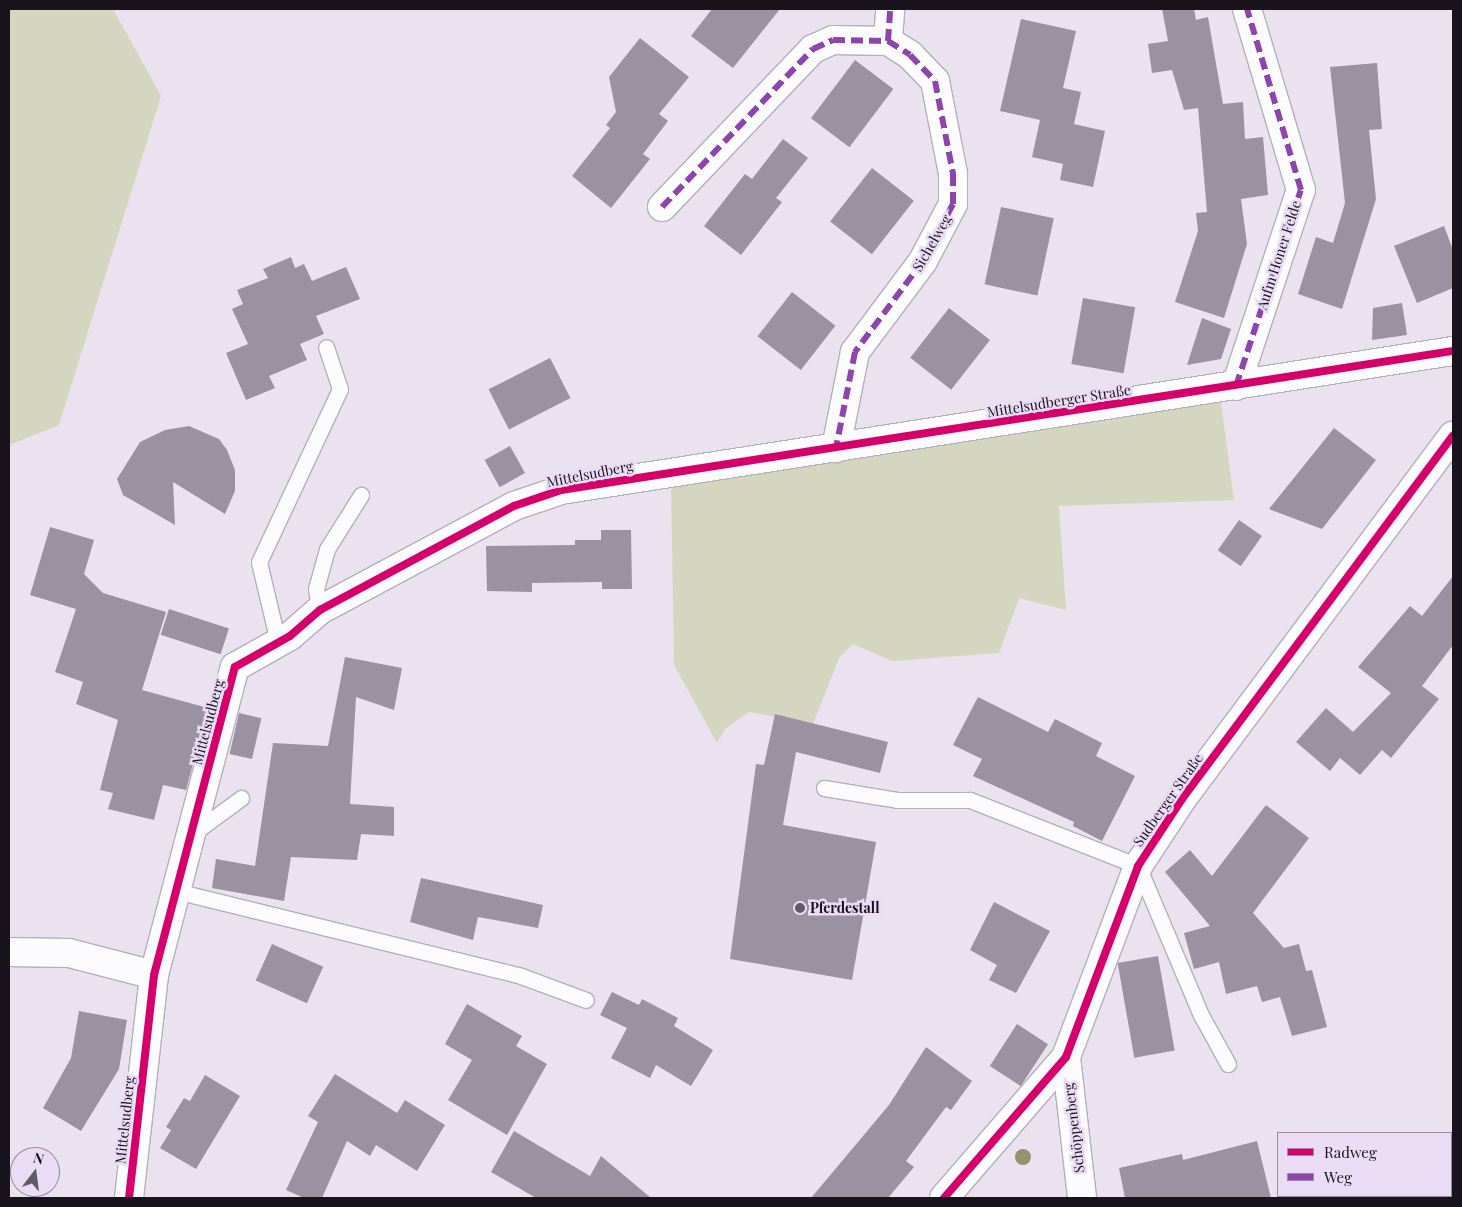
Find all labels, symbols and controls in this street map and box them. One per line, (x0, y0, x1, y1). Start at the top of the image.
street label: Aufm Honer Felde (1253, 198, 1305, 312)
street label: Sichelweg (909, 212, 955, 274)
street label: Mittelsudberger Straße (986, 381, 1132, 421)
street label: Mittelsudberg (545, 457, 635, 491)
street label: Mittelsudberg (189, 677, 227, 767)
street label: Sudberger Straße (1130, 750, 1206, 850)
place label: Pferdestall (810, 900, 880, 916)
marker: Pferdestall (794, 902, 806, 914)
street label: Mittelsudberg (112, 1075, 138, 1165)
street label: Schöppenberg (1060, 1082, 1088, 1174)
legend (1277, 1132, 1452, 1197)
text: Radweg (1324, 1142, 1377, 1162)
north arrow (10, 1147, 60, 1197)
text: N (31, 1148, 46, 1168)
text: Weg (1324, 1167, 1352, 1187)

